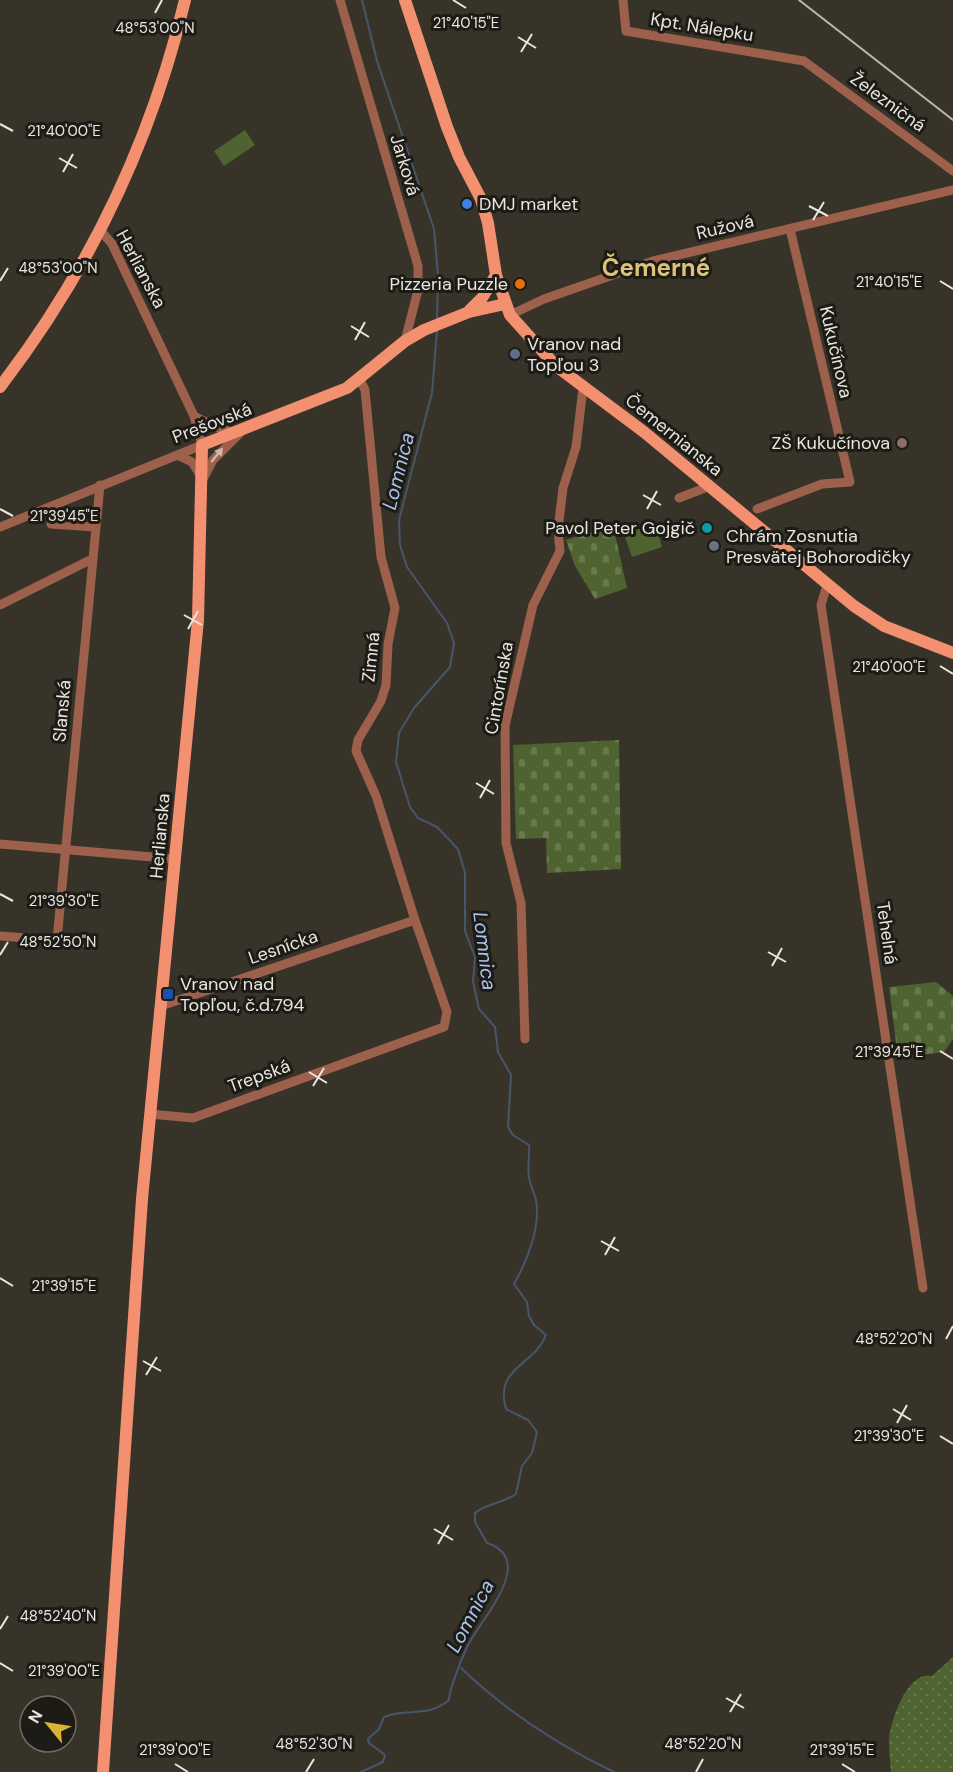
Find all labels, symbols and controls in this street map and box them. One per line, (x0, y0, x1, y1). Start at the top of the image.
street label: Kpt. Nálepku (649, 7, 755, 47)
text: 21°40'15"E (433, 13, 499, 33)
text: 48°53'00"N (115, 18, 195, 38)
street label: Železničná (846, 67, 930, 137)
text: 21°40'00"E (27, 121, 101, 141)
street label: Jarková (384, 131, 426, 199)
place label: DMJ market (479, 192, 578, 216)
marker: DMJ market (460, 197, 474, 211)
street label: Ružová (694, 209, 756, 245)
street label: Herlianska (110, 226, 172, 312)
district label: Čemerné (602, 252, 710, 283)
text: 48°53'00"N (18, 258, 98, 278)
place label: Pizzeria Puzzle (389, 272, 508, 296)
text: 21°40'15"E (856, 272, 922, 292)
marker: Pizzeria Puzzle (513, 277, 527, 291)
street label: Kukučínova (814, 304, 858, 400)
place label: Vranov nad Topľou 3 (527, 332, 621, 377)
marker: Vranov nad Topľou 3 (508, 347, 522, 361)
street label: Čemernianska (620, 388, 728, 482)
street label: Prešovská (169, 397, 255, 449)
water label: Lomnica (376, 430, 420, 512)
place label: ZŠ Kukučínova (771, 431, 890, 455)
marker: ZŠ Kukučínova (895, 436, 909, 450)
one-way arrow (211, 447, 224, 463)
text: 21°39'45"E (30, 506, 98, 526)
place label: Pavol Peter Gojgič (545, 516, 695, 540)
marker: Pavol Peter Gojgič (700, 521, 714, 535)
place label: Chrám Zosnutia Presvätej Bohorodičky (726, 524, 911, 569)
marker: Chrám Zosnutia Presvätej Bohorodičky (707, 539, 721, 553)
street label: Zimná (356, 631, 386, 683)
street label: Cintorínska (479, 640, 519, 736)
text: 21°40'00"E (852, 657, 926, 677)
street label: Slanská (47, 679, 77, 743)
street label: Herlianska (144, 792, 176, 880)
text: 21°39'30"E (29, 891, 99, 911)
street label: Tehelná (871, 900, 903, 966)
water label: Lomnica (467, 910, 503, 992)
street label: Lesnícka (245, 924, 321, 970)
text: 48°52'50"N (20, 932, 96, 952)
place label: Vranov nad Topľou, č.d.794 (180, 972, 305, 1017)
marker: Vranov nad Topľou, č.d.794 (161, 987, 175, 1001)
text: 21°39'45"E (855, 1042, 923, 1062)
street label: Trepská (224, 1054, 294, 1098)
text: 21°39'15"E (31, 1276, 97, 1296)
text: 48°52'20"N (856, 1329, 932, 1349)
text: 21°39'30"E (854, 1426, 924, 1446)
water label: Lomnica (440, 1575, 500, 1657)
text: 48°52'40"N (20, 1606, 96, 1626)
text: 21°39'00"E (28, 1661, 100, 1681)
north arrow (18, 1694, 78, 1754)
text: N (23, 1706, 47, 1727)
text: 48°52'30"N (275, 1734, 353, 1754)
text: 48°52'20"N (665, 1734, 741, 1754)
text: 21°39'00"E (139, 1740, 211, 1760)
text: 21°39'15"E (809, 1740, 875, 1760)

